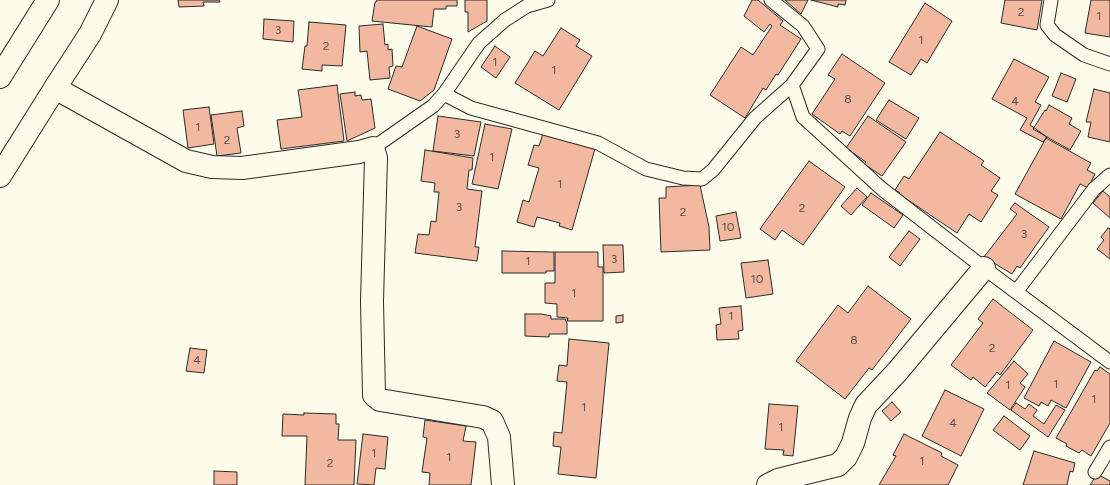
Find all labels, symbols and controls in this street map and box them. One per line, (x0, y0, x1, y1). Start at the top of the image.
house number: 2 (1018, 5, 1024, 19)
house number: 1 (1097, 9, 1101, 23)
house number: 3 (275, 23, 281, 37)
house number: 1 (919, 33, 923, 47)
house number: 2 (323, 39, 329, 53)
house number: 1 (493, 55, 497, 69)
house number: 1 (552, 63, 556, 77)
house number: 8 (844, 92, 852, 106)
house number: 4 (1011, 94, 1019, 108)
house number: 1 (196, 120, 200, 134)
house number: 3 (454, 127, 460, 141)
house number: 2 (224, 133, 230, 147)
house number: 1 (490, 150, 494, 164)
house number: 1 (558, 177, 562, 191)
house number: 3 (456, 200, 462, 214)
house number: 2 (799, 201, 805, 215)
house number: 2 (680, 205, 686, 219)
house number: 10 (722, 220, 734, 234)
house number: 3 (1021, 227, 1027, 241)
house number: 3 (611, 252, 617, 266)
house number: 1 (526, 254, 530, 268)
house number: 10 (751, 272, 763, 286)
house number: 1 (572, 286, 576, 300)
house number: 1 (729, 309, 733, 323)
house number: 8 (850, 333, 858, 347)
house number: 2 (989, 341, 995, 355)
house number: 4 (193, 353, 201, 367)
house number: 1 (1054, 377, 1058, 391)
house number: 1 (1006, 378, 1010, 392)
house number: 1 (1092, 392, 1096, 406)
house number: 1 (582, 400, 586, 414)
house number: 4 (949, 416, 957, 430)
house number: 1 (779, 420, 783, 434)
house number: 1 (372, 446, 376, 460)
house number: 1 (447, 450, 451, 464)
house number: 1 (920, 454, 924, 468)
house number: 2 (327, 456, 333, 470)

